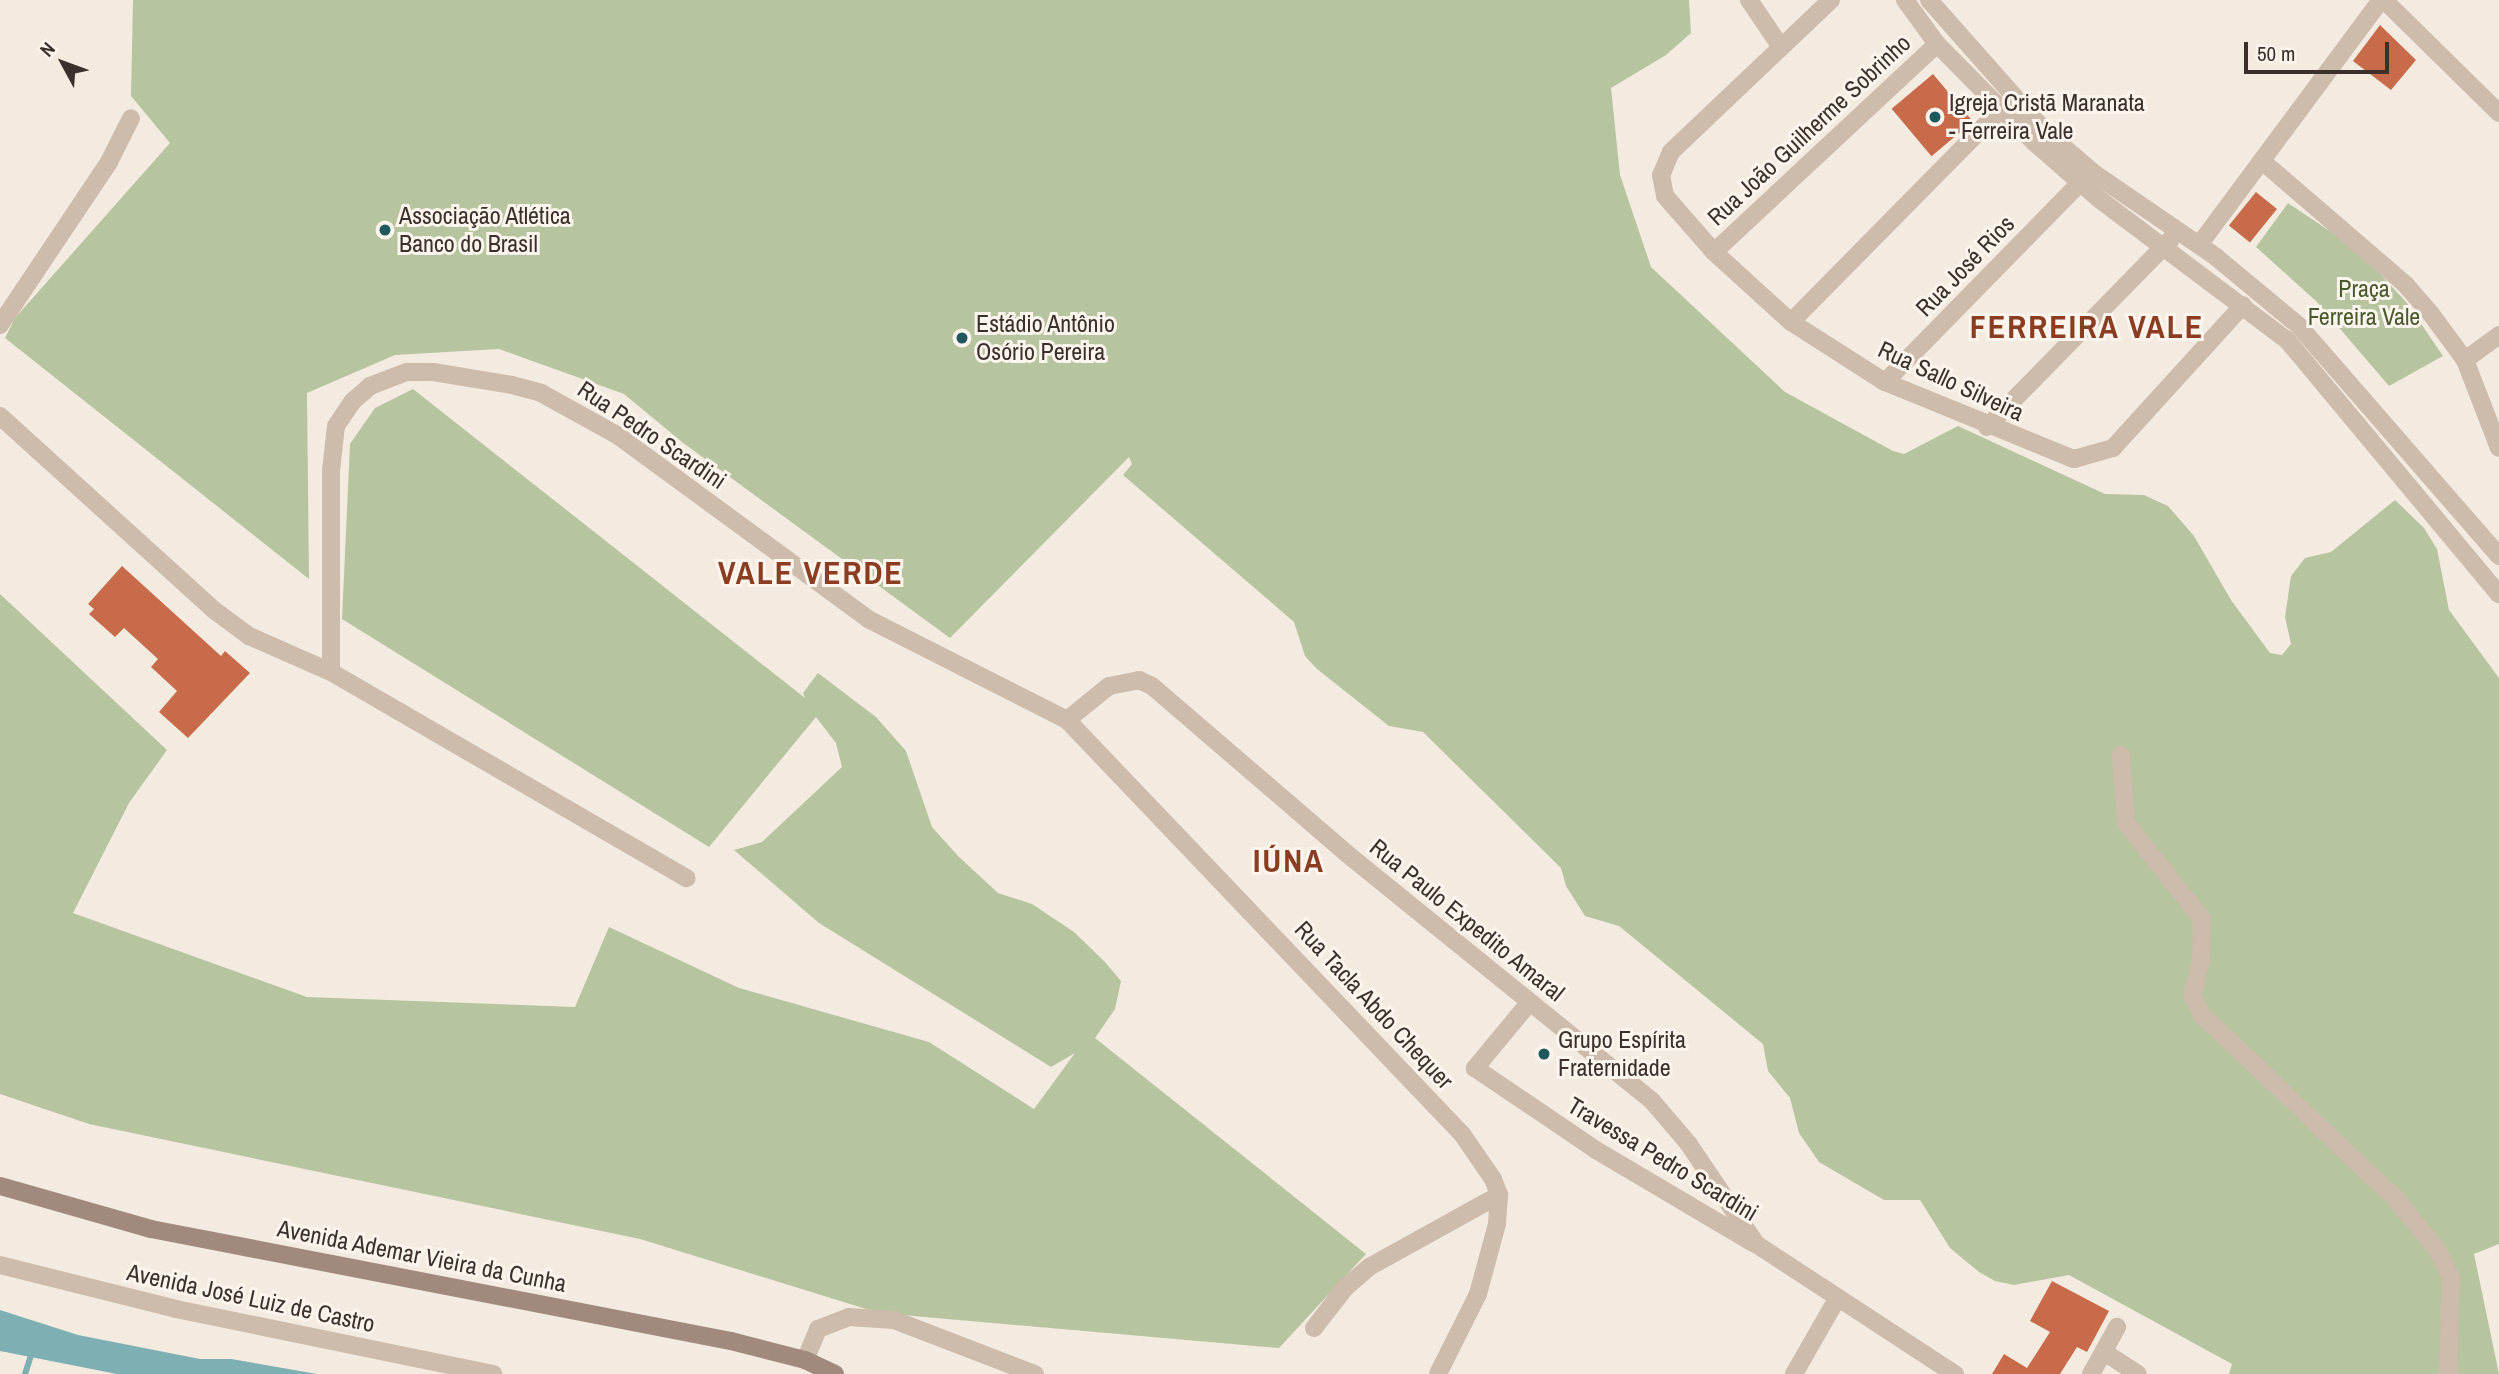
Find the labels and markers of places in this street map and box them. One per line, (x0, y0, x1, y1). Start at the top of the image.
place label: Igreja Cristã Maranata - Ferreira Vale (1949, 89, 2145, 145)
marker: Igreja Cristã Maranata - Ferreira Vale (1927, 109, 1943, 125)
place label: Associação Atlética Banco do Brasil (399, 202, 572, 258)
marker: Associação Atlética Banco do Brasil (377, 222, 393, 238)
place label: Estádio Antônio Osório Pereira (976, 310, 1116, 366)
marker: Estádio Antônio Osório Pereira (954, 330, 970, 346)
place label: Grupo Espírita Fraternidade (1558, 1026, 1686, 1082)
marker: Grupo Espírita Fraternidade (1536, 1046, 1552, 1062)

